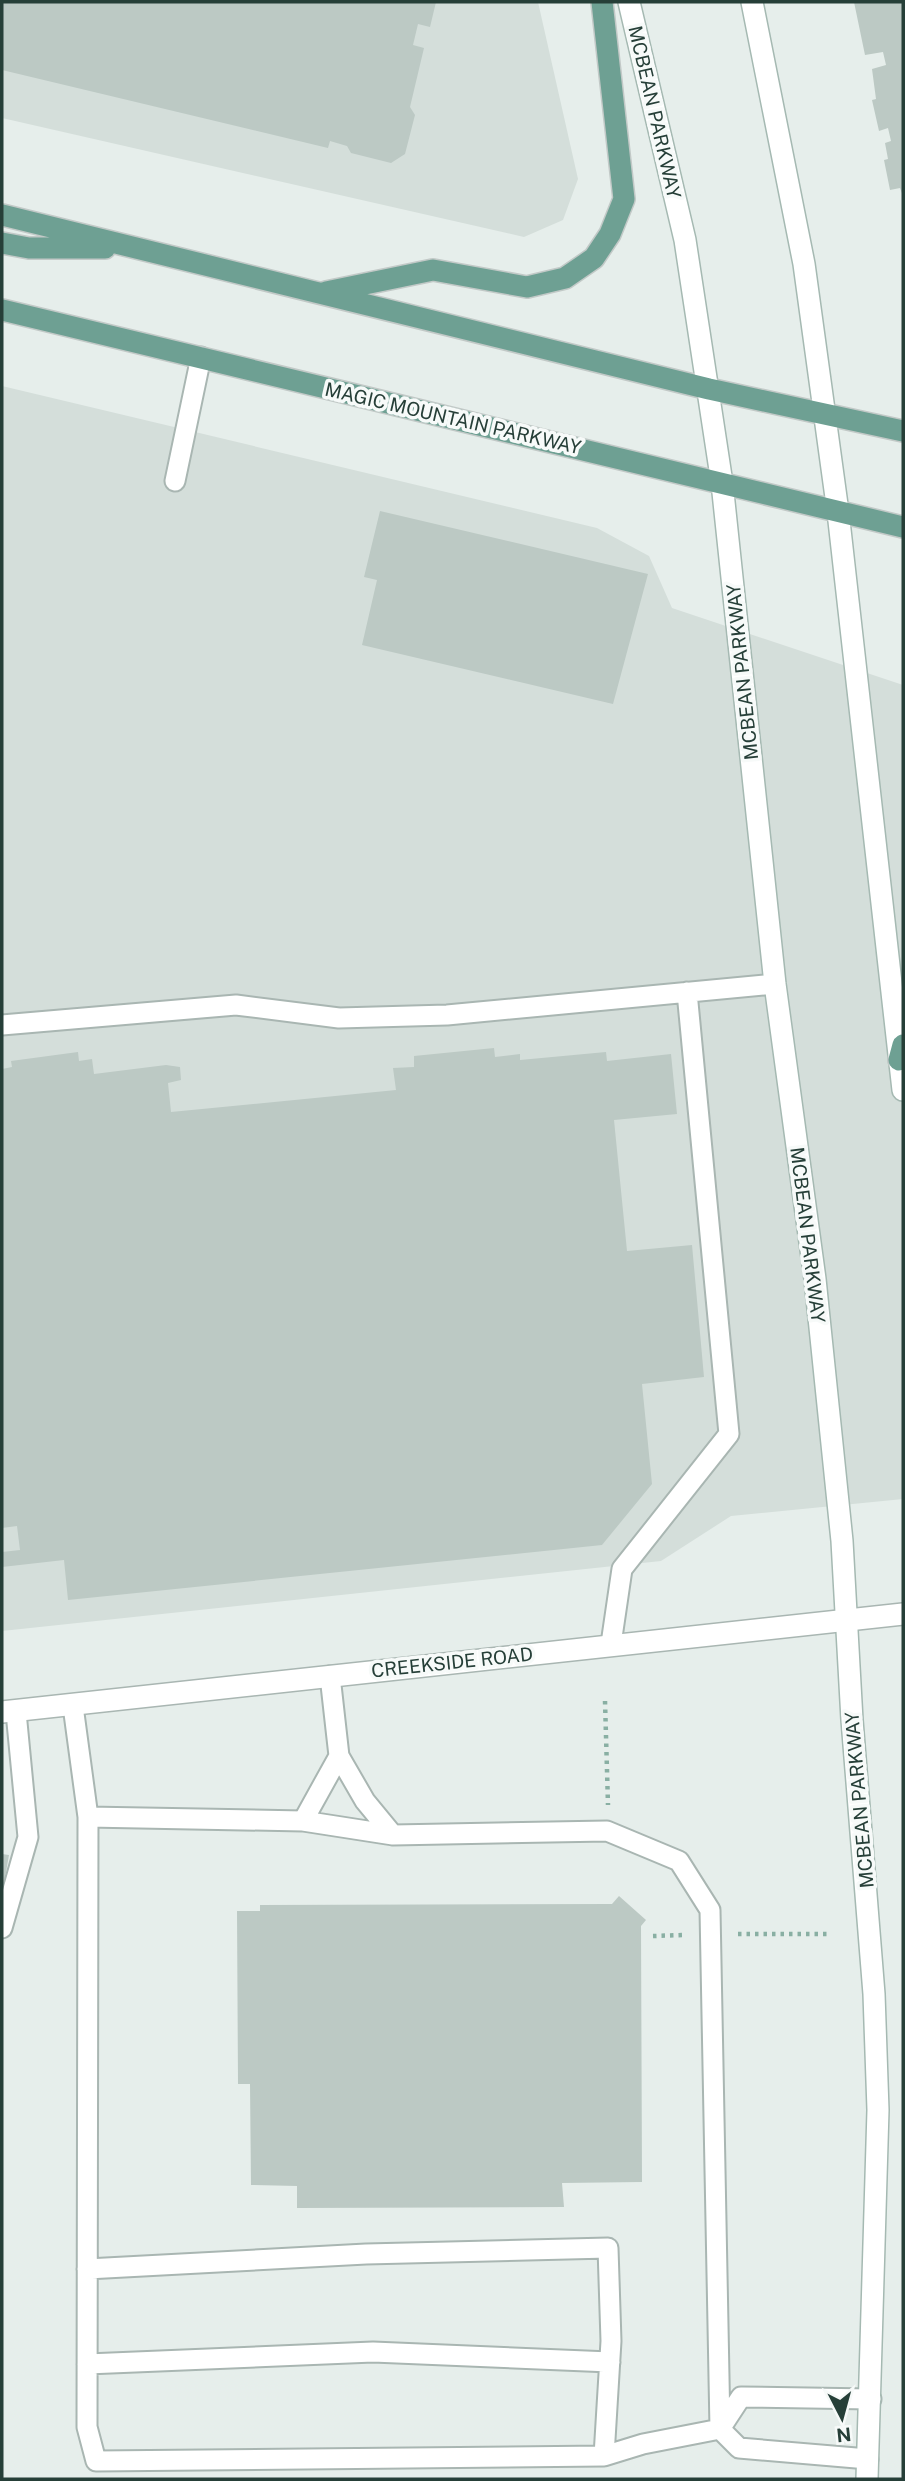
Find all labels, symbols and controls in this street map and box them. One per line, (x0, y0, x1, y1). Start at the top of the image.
street label: MCBEAN PARKWAY (624, 23, 686, 201)
street label: MAGIC MOUNTAIN PARKWAY (323, 378, 584, 458)
street label: MCBEAN PARKWAY (722, 582, 762, 761)
street label: MCBEAN PARKWAY (786, 1146, 830, 1325)
street label: CREEKSIDE ROAD (370, 1643, 534, 1681)
street label: MCBEAN PARKWAY (840, 1710, 878, 1889)
north arrow (807, 2383, 877, 2453)
text: N (835, 2423, 852, 2447)

